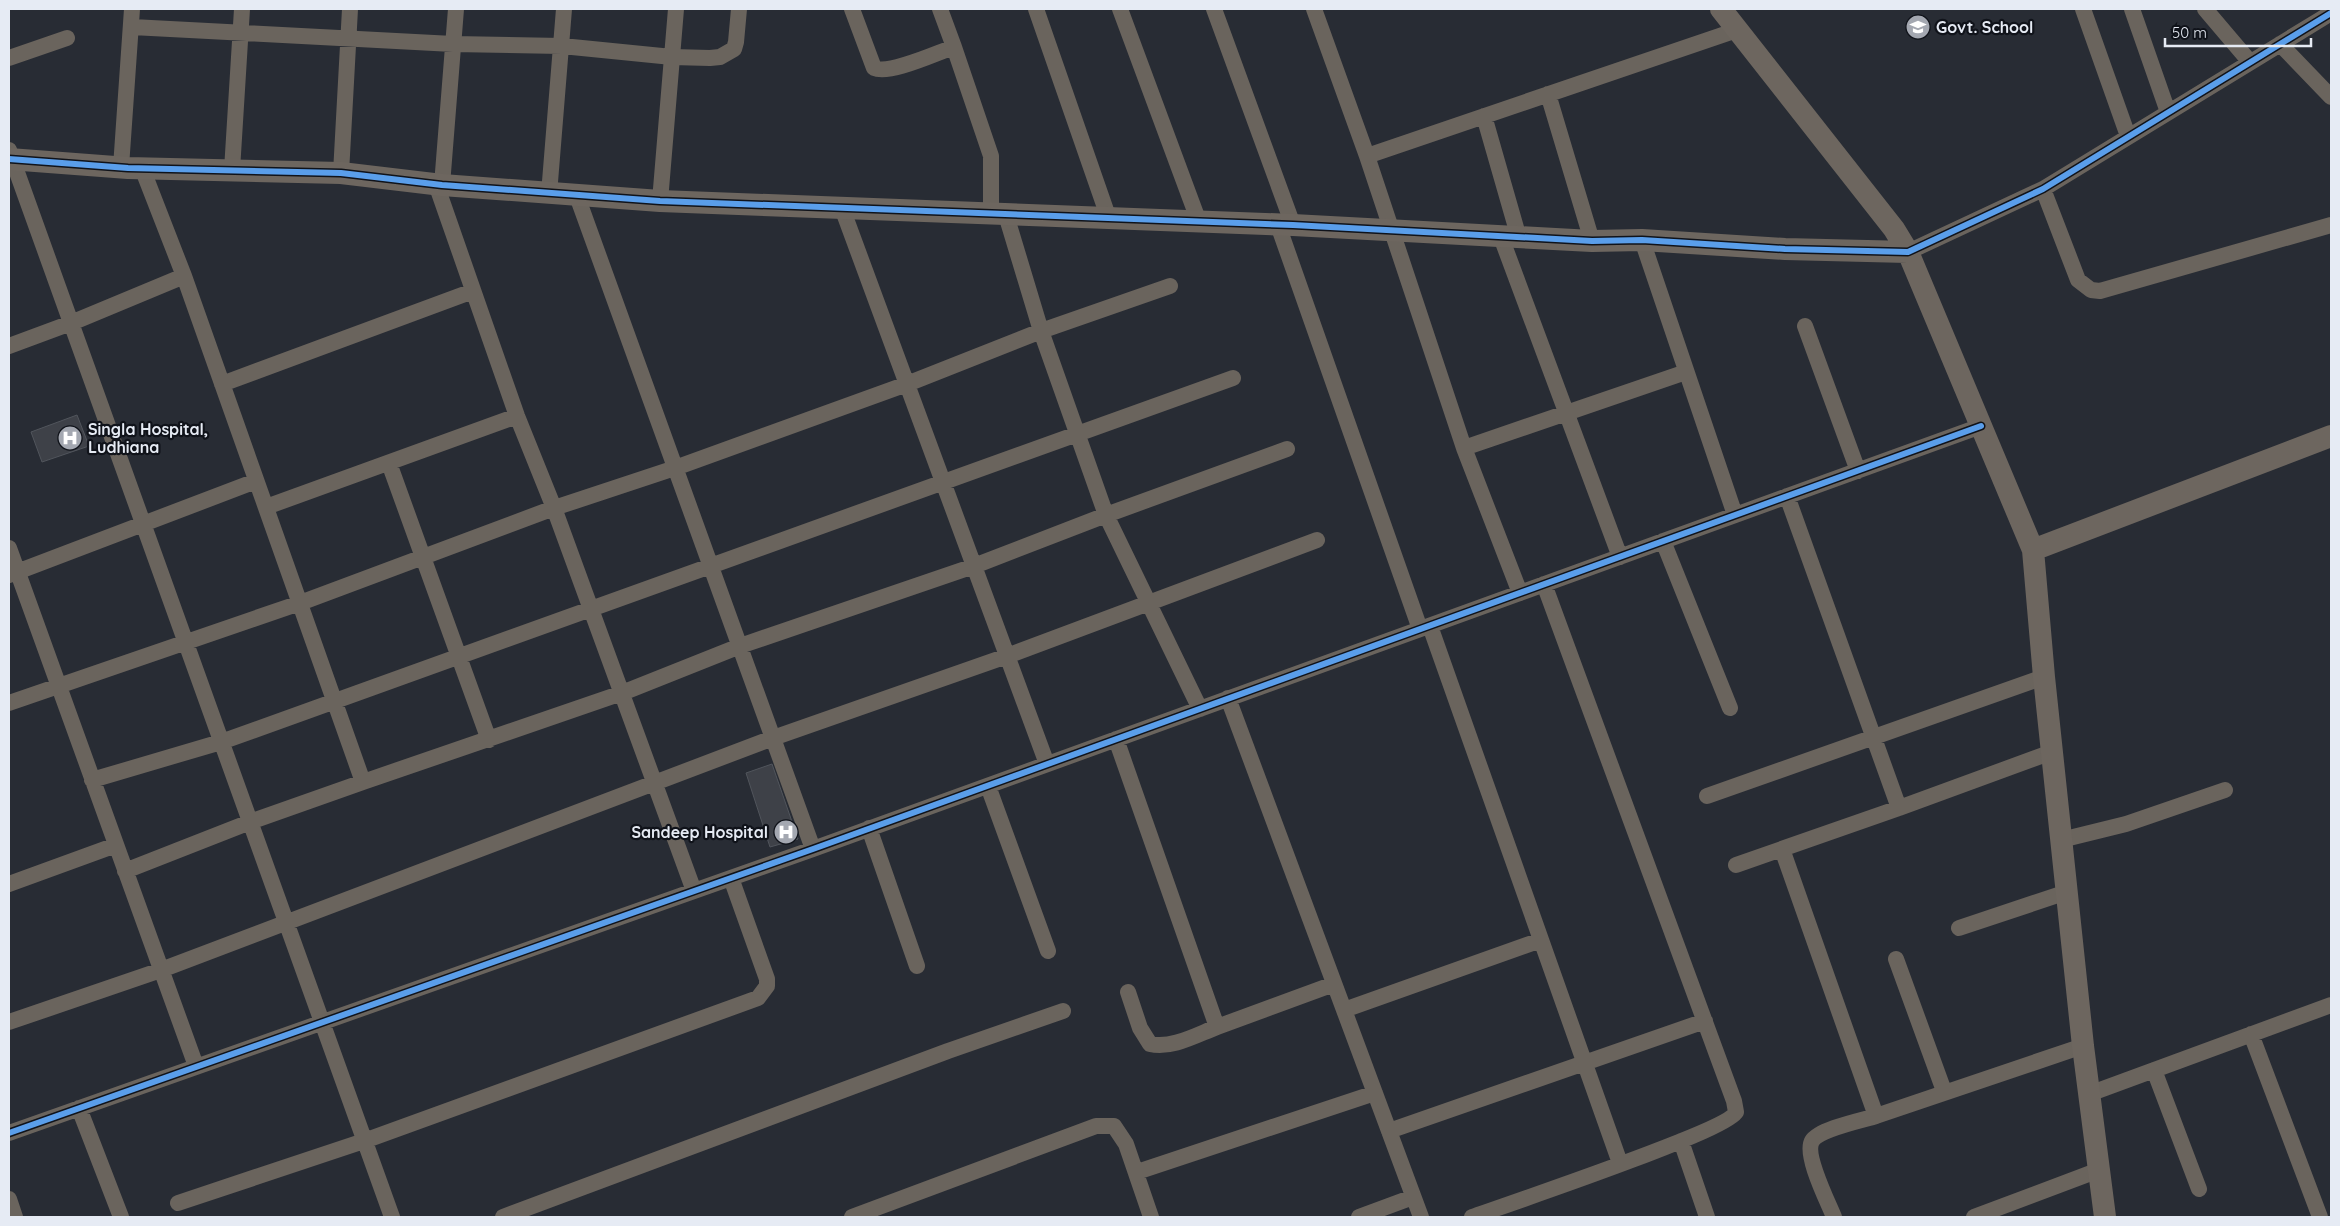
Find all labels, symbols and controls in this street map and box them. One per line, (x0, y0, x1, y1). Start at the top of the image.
school or university icon: Govt. School (1905, 14, 1931, 40)
scale bar (2165, 15, 2311, 47)
place label: Govt. School (1936, 17, 2033, 37)
text: 50 m (2172, 23, 2207, 42)
place label: Singla Hospital, Ludhiana (88, 419, 208, 457)
hospital icon: Singla Hospital, Ludhiana (57, 425, 83, 451)
hospital icon: Sandeep Hospital (773, 819, 799, 845)
place label: Sandeep Hospital (631, 822, 768, 842)

